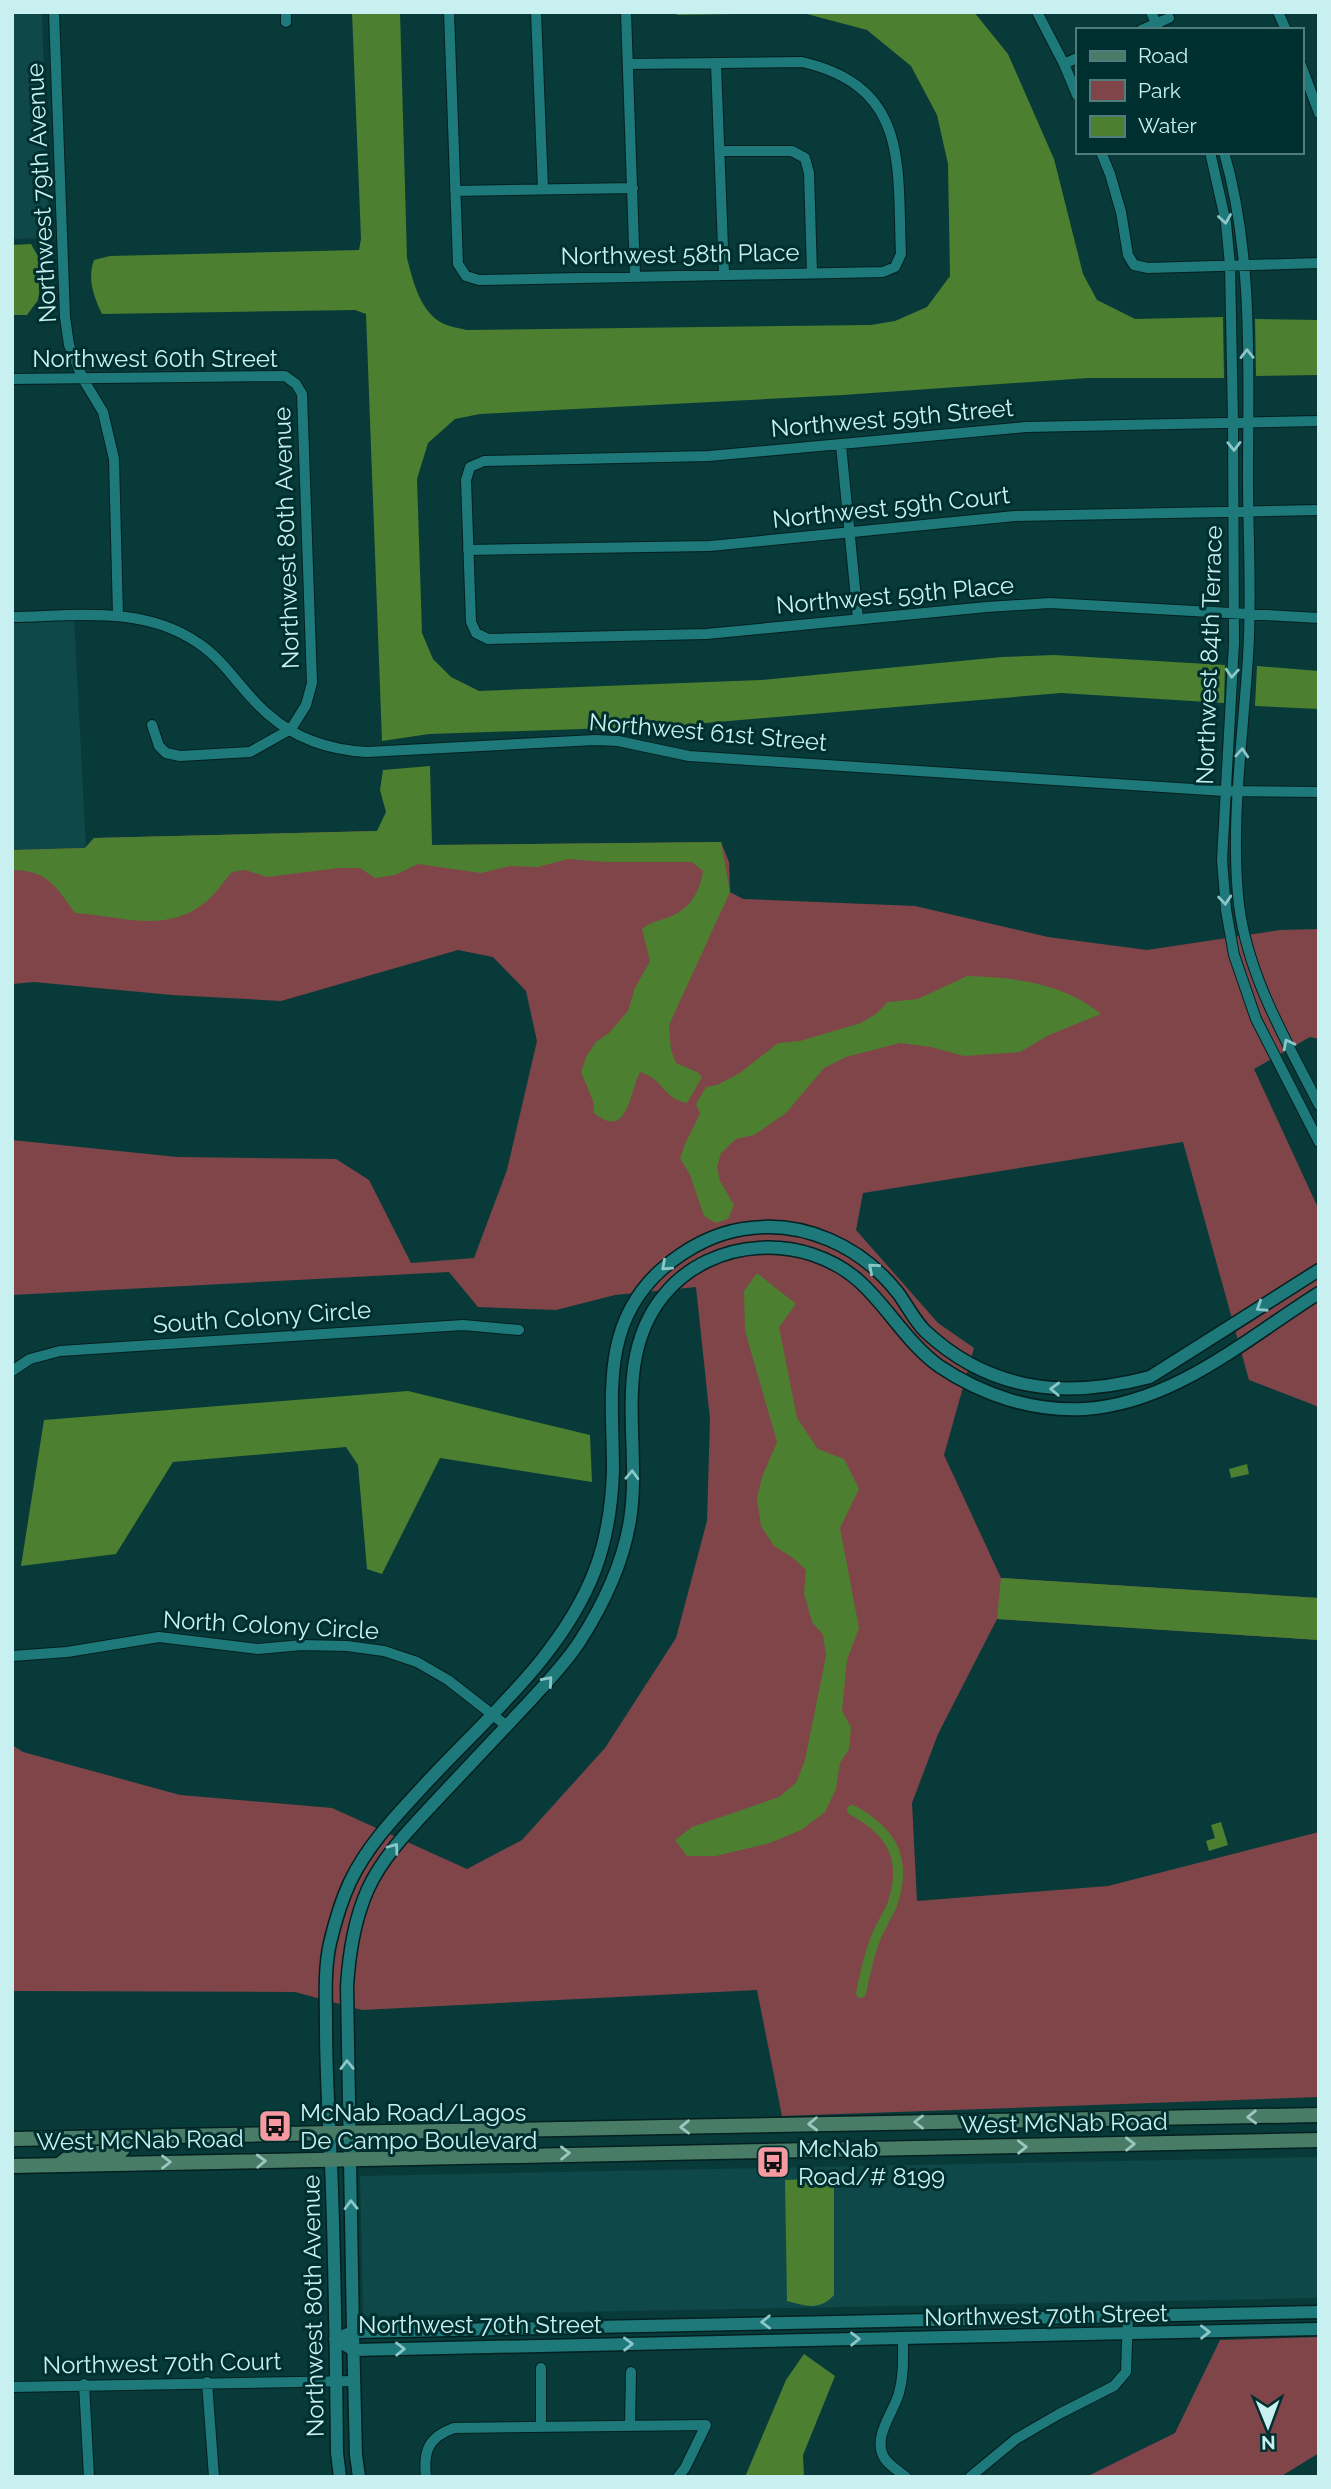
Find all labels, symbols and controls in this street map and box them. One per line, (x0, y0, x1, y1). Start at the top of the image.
legend (1076, 28, 1303, 154)
text: Road (1138, 43, 1188, 68)
street label: Northwest 79th Avenue (20, 62, 62, 324)
text: Park (1138, 78, 1181, 103)
text: Water (1138, 113, 1197, 138)
one-way arrow (1217, 213, 1232, 225)
street label: Northwest 58th Place (560, 237, 800, 271)
street label: Northwest 60th Street (32, 344, 278, 373)
one-way arrow (1239, 348, 1254, 359)
street label: Northwest 59th Street (769, 393, 1015, 443)
street label: Northwest 80th Avenue (267, 406, 305, 670)
one-way arrow (1226, 441, 1242, 452)
street label: Northwest 59th Court (771, 480, 1011, 534)
street label: Northwest 84th Terrace (1190, 525, 1228, 785)
street label: Northwest 59th Place (775, 570, 1015, 620)
one-way arrow (1225, 668, 1240, 679)
street label: Northwest 61st Street (588, 707, 828, 757)
one-way arrow (1234, 747, 1249, 758)
one-way arrow (1217, 895, 1232, 906)
one-way arrow (1282, 1039, 1296, 1052)
one-way arrow (661, 1258, 674, 1270)
one-way arrow (868, 1264, 881, 1276)
street label: South Colony Circle (152, 1295, 372, 1339)
one-way arrow (1256, 1299, 1269, 1311)
one-way arrow (1050, 1381, 1061, 1396)
one-way arrow (625, 1470, 640, 1481)
street label: North Colony Circle (162, 1605, 380, 1645)
one-way arrow (540, 1676, 552, 1689)
one-way arrow (386, 1843, 398, 1856)
one-way arrow (340, 2059, 355, 2070)
place label: McNab Road/Lagos De Campo Boulevard (300, 2098, 538, 2155)
bus stop icon: McNab Road/Lagos De Campo Boulevard (256, 2107, 294, 2145)
street label: West McNab Road (960, 2107, 1168, 2139)
one-way arrow (1246, 2109, 1257, 2124)
one-way arrow (914, 2114, 924, 2130)
one-way arrow (808, 2116, 819, 2131)
one-way arrow (679, 2119, 690, 2134)
street label: West McNab Road (36, 2124, 244, 2156)
place label: McNab Road/# 8199 (798, 2134, 945, 2191)
one-way arrow (1125, 2137, 1136, 2152)
one-way arrow (1016, 2139, 1027, 2154)
bus stop icon: McNab Road/# 8199 (754, 2143, 792, 2181)
one-way arrow (560, 2146, 571, 2161)
one-way arrow (256, 2153, 267, 2169)
one-way arrow (161, 2154, 172, 2170)
street label: Northwest 80th Avenue (296, 2175, 330, 2437)
one-way arrow (344, 2200, 359, 2211)
street label: Northwest 70th Street (924, 2298, 1168, 2332)
street label: Northwest 70th Street (358, 2310, 602, 2339)
one-way arrow (760, 2315, 771, 2330)
one-way arrow (1200, 2325, 1211, 2340)
one-way arrow (850, 2332, 861, 2347)
one-way arrow (623, 2337, 634, 2352)
one-way arrow (396, 2341, 406, 2357)
street label: Northwest 70th Court (42, 2346, 282, 2380)
north arrow (1233, 2391, 1303, 2461)
text: N (1261, 2432, 1276, 2454)

